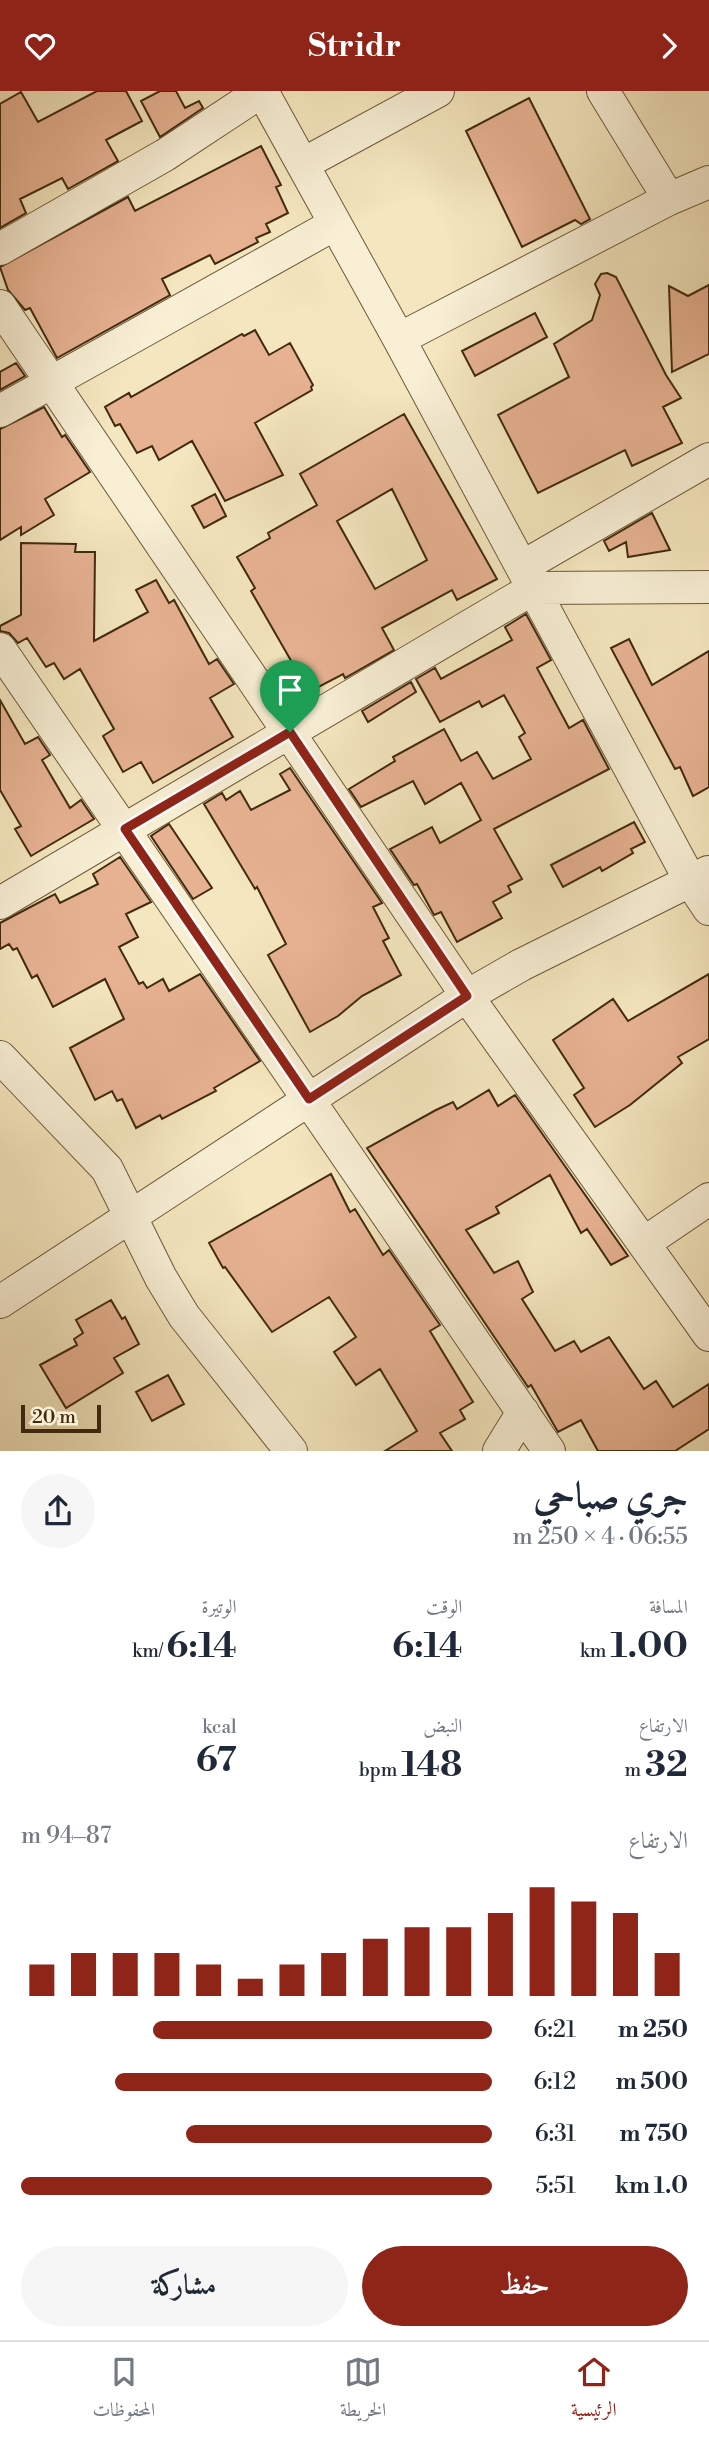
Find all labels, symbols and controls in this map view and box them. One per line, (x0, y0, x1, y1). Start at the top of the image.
text: Stridr (308, 26, 401, 66)
icon: heart (21, 27, 59, 65)
icon: forward (650, 27, 688, 65)
pin (260, 660, 320, 732)
icon: arrive (271, 671, 309, 709)
scale bar (21, 1402, 102, 1434)
text: 20 m (32, 1405, 76, 1429)
text: جري صباحي (534, 1473, 688, 1520)
button: share (21, 1474, 95, 1548)
text: 06:55 · 4 × 250 m (513, 1523, 688, 1551)
text: الوتيرة (202, 1595, 237, 1619)
text: الوقت (426, 1595, 462, 1619)
text: المسافة (649, 1595, 688, 1619)
text: 6:14 (166, 1625, 237, 1668)
text: 6:14 (392, 1625, 462, 1668)
text: 1.00 (610, 1625, 688, 1668)
text: /km (132, 1639, 166, 1663)
text: km (580, 1639, 610, 1663)
text: النبض (423, 1714, 462, 1738)
text: الارتفاع (639, 1714, 688, 1738)
text: kcal (202, 1715, 237, 1739)
text: 67 (196, 1739, 237, 1782)
text: 148 (401, 1744, 462, 1787)
text: 32 (645, 1744, 688, 1787)
text: bpm (359, 1758, 401, 1782)
text: m (624, 1758, 645, 1782)
text: 87–94 m (21, 1822, 111, 1850)
text: الارتفاع (628, 1827, 688, 1855)
text: 6:21 (534, 2016, 576, 2044)
text: 250 m (618, 2016, 688, 2044)
text: 6:12 (533, 2068, 576, 2096)
text: 500 m (616, 2068, 688, 2096)
text: 6:31 (535, 2120, 576, 2148)
text: 750 m (619, 2120, 688, 2148)
text: 5:51 (536, 2172, 576, 2200)
text: 1.0 km (615, 2172, 688, 2200)
button: مشاركة (21, 2246, 348, 2326)
button: حفظ (362, 2246, 688, 2326)
tab: المحفوظات (92, 2353, 155, 2428)
tab: الخريطة (340, 2353, 386, 2428)
tab: الرئيسية (571, 2353, 617, 2428)

